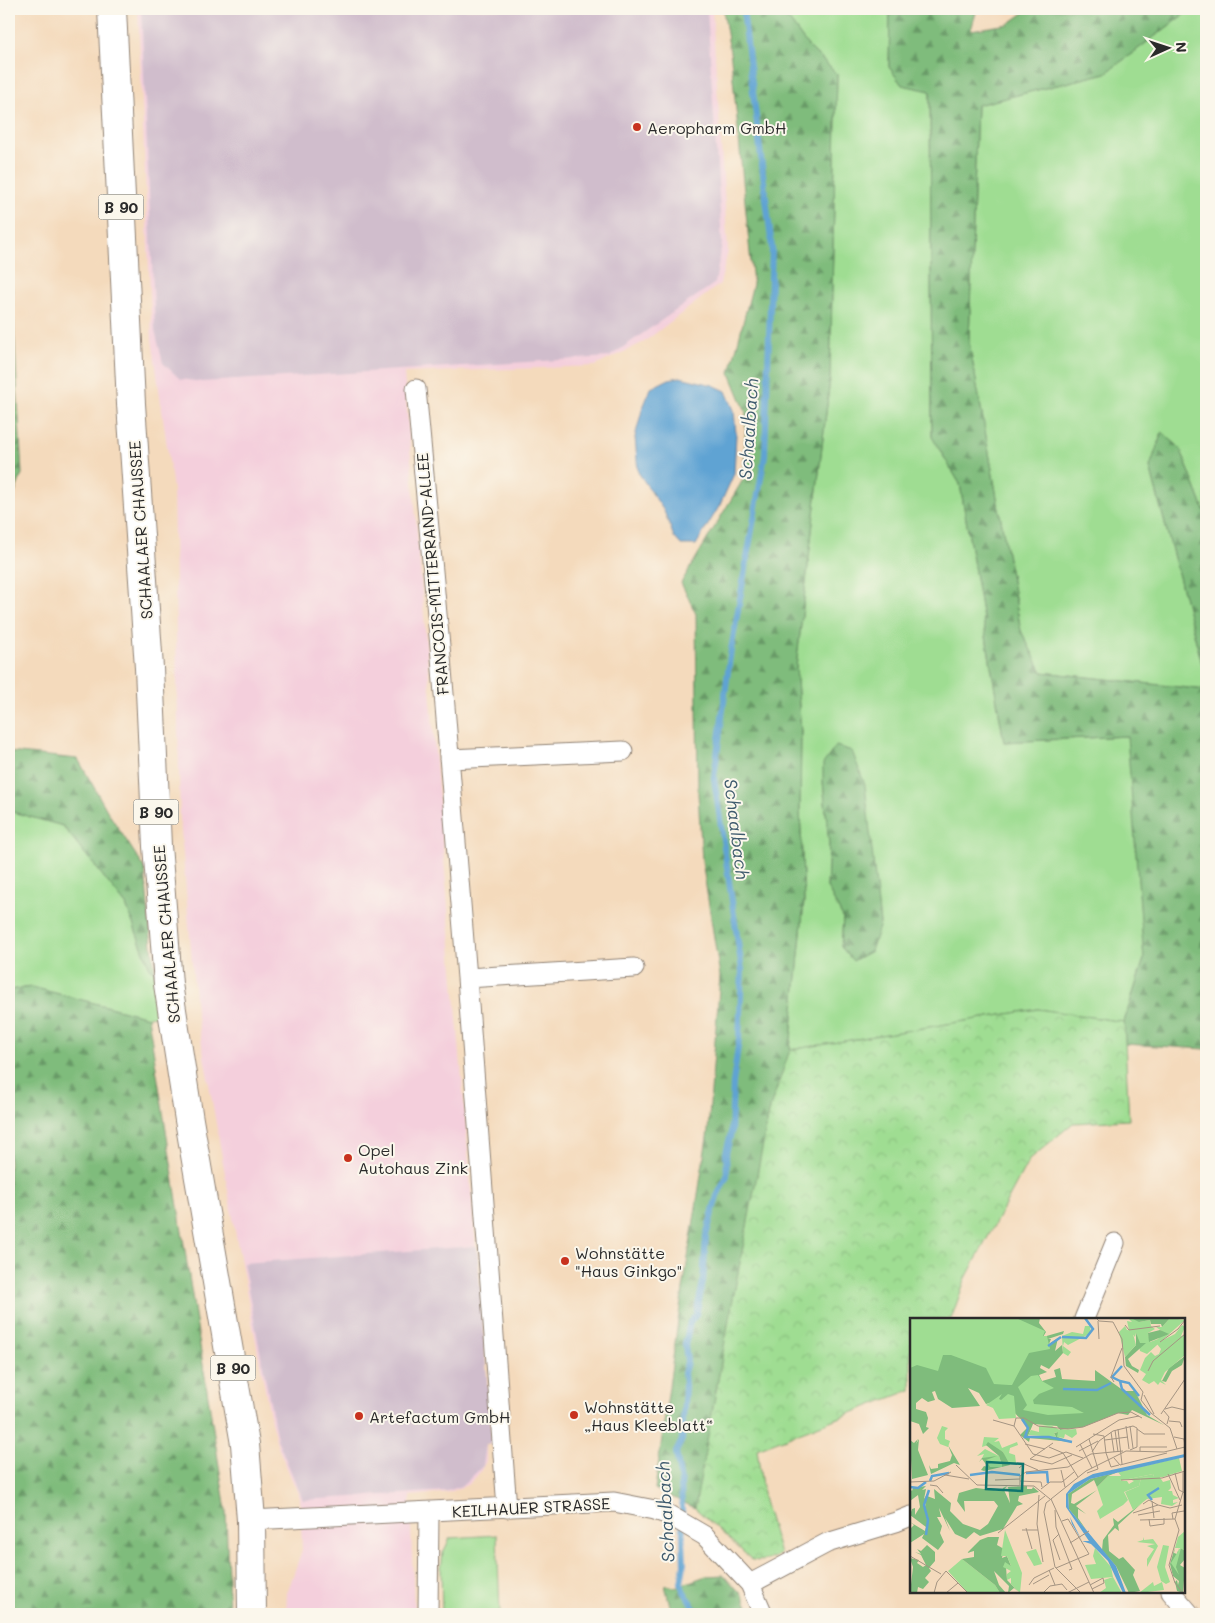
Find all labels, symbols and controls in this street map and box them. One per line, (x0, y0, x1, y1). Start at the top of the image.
north arrow (1142, 22, 1192, 72)
text: N (1172, 41, 1191, 53)
place label: Aeropharm GmbH (647, 117, 786, 138)
marker: Aeropharm GmbH (631, 121, 643, 133)
road number: B 90 (98, 194, 144, 220)
water label: Schaalbach (732, 378, 764, 480)
street label: SCHAALAER CHAUSSEE (123, 440, 157, 620)
street label: FRANCOIS-MITTERRAND-ALLEE (411, 452, 453, 696)
water label: Schaalbach (719, 777, 755, 881)
road number: B 90 (134, 800, 178, 824)
street label: SCHAALAER CHAUSSEE (148, 844, 184, 1024)
place label: Opel Autohaus Zink (358, 1139, 468, 1178)
marker: Opel Autohaus Zink (342, 1152, 354, 1164)
place label: Wohnstätte "Haus Ginkgo" (575, 1242, 682, 1281)
marker: Wohnstätte "Haus Ginkgo" (559, 1255, 571, 1267)
inset map (910, 1318, 1185, 1593)
road number: B 90 (210, 1356, 256, 1380)
place label: Wohnstätte „Haus Kleeblatt“ (584, 1396, 713, 1435)
place label: Artefactum GmbH (369, 1406, 511, 1427)
marker: Wohnstätte „Haus Kleeblatt“ (568, 1409, 580, 1421)
marker: Artefactum GmbH (353, 1410, 365, 1422)
water label: Schaalbach (650, 1461, 680, 1563)
street label: KEILHAUER STRASSE (451, 1492, 611, 1522)

